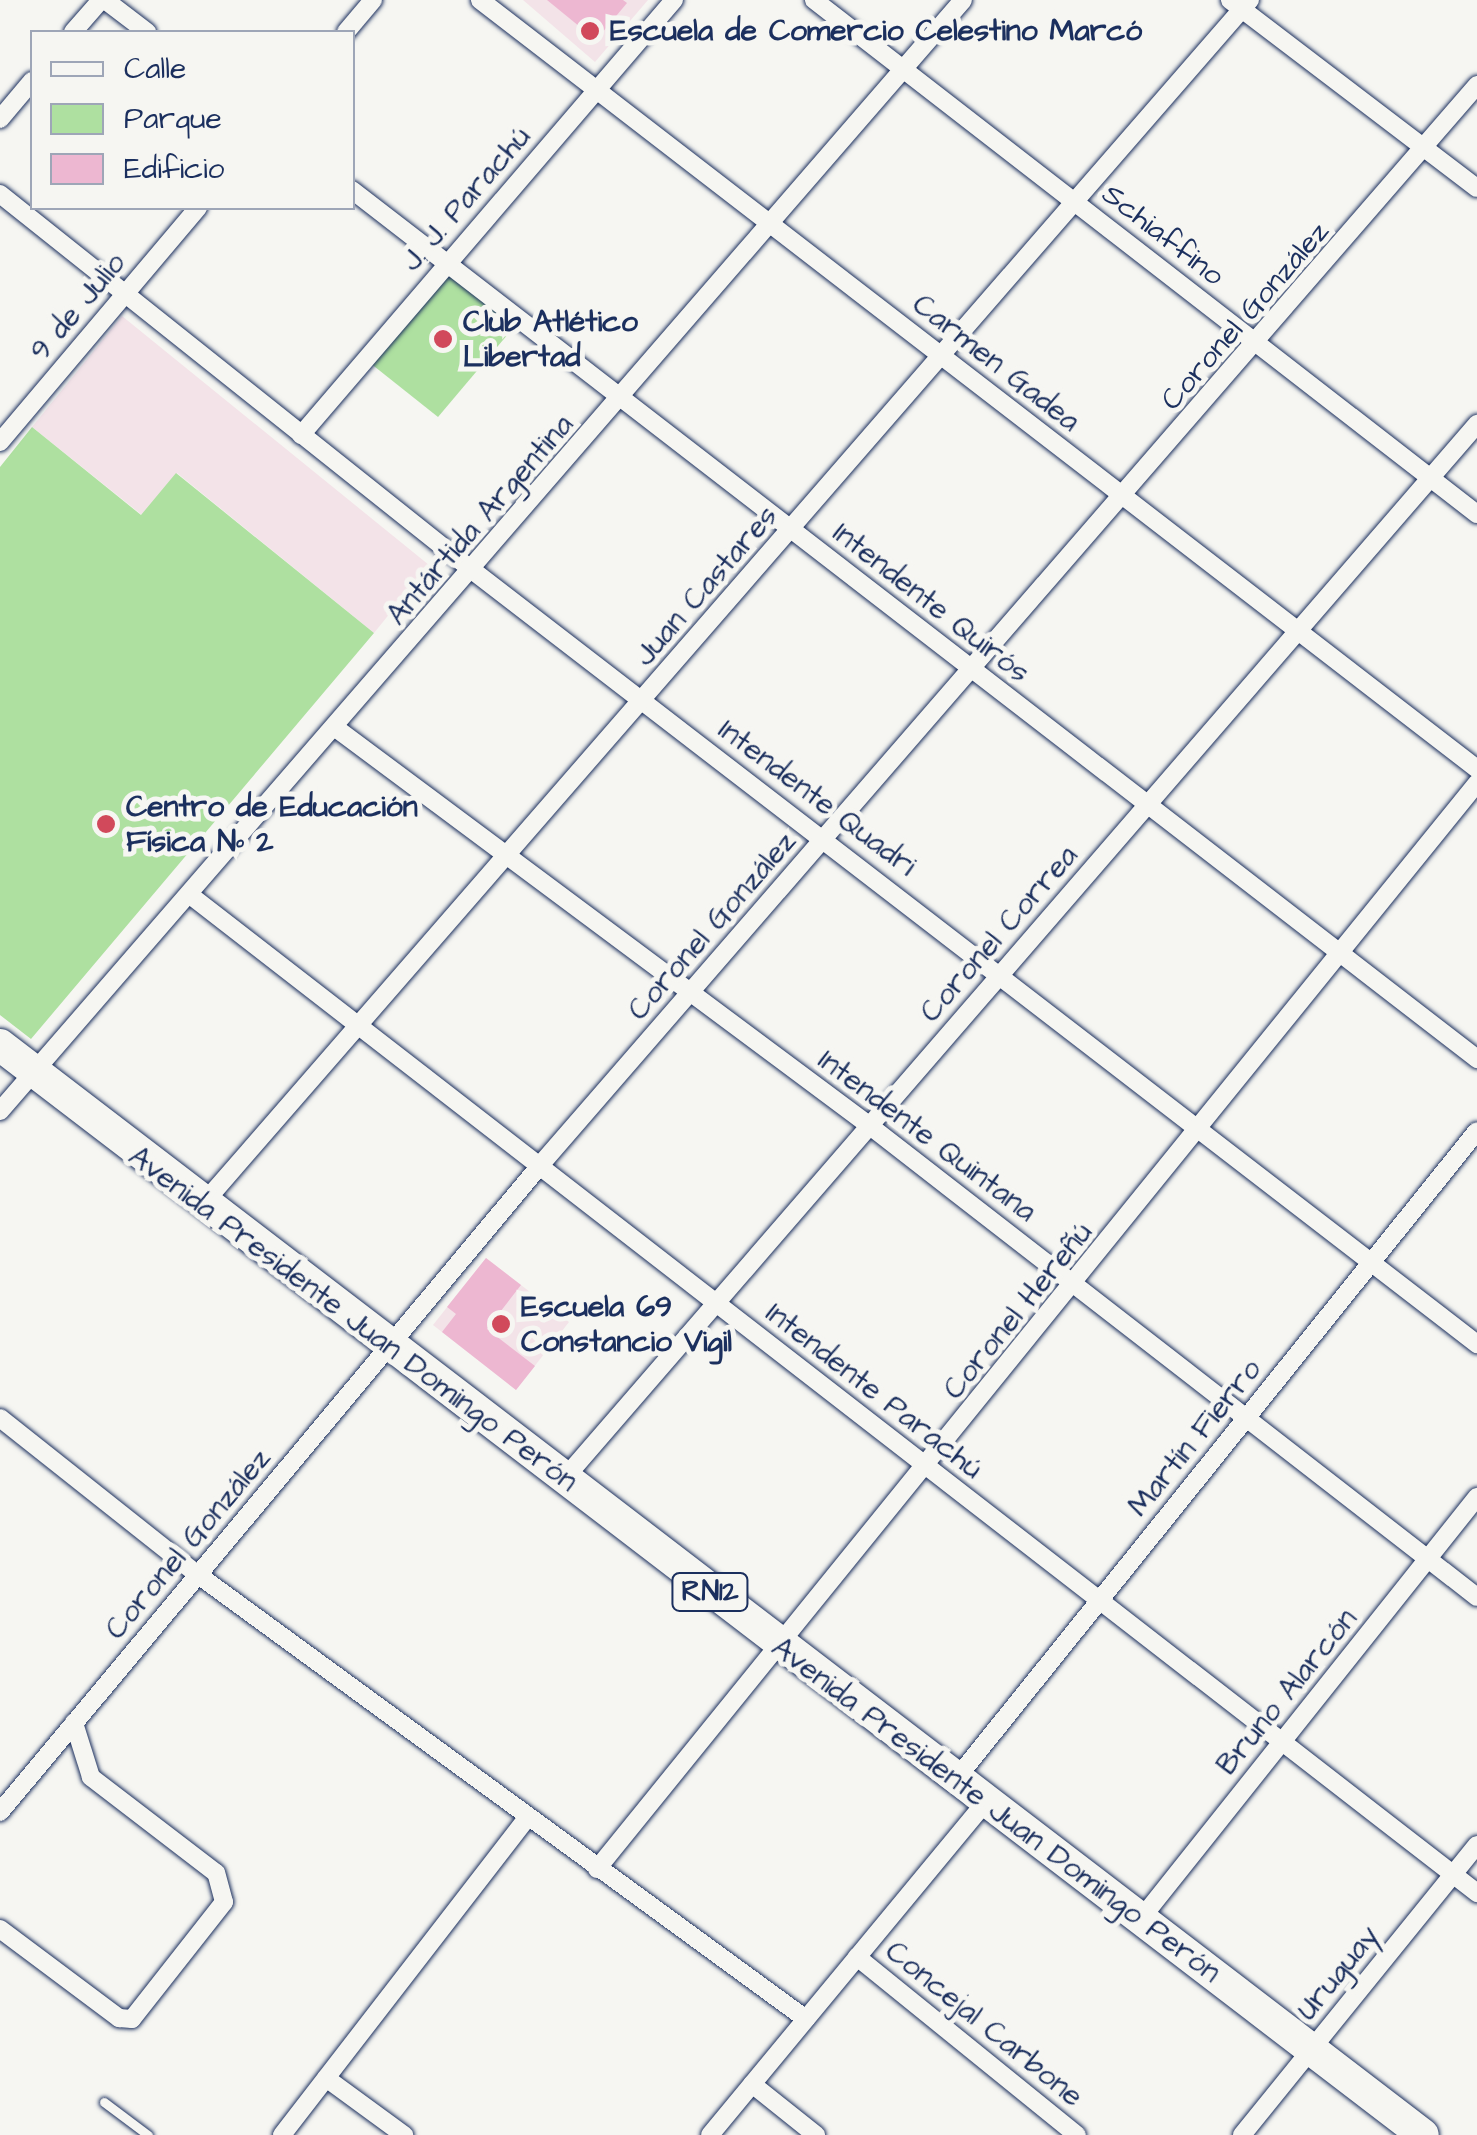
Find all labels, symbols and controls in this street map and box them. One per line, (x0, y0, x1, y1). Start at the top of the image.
place label: Escuela de Comercio Celestino Marcó (610, 13, 1142, 49)
marker: Escuela de Comercio Celestino Marcó (579, 20, 601, 42)
legend (30, 30, 355, 210)
text: Calle (124, 48, 186, 90)
text: Parque (124, 98, 222, 140)
street label: J. J. Parachú (394, 119, 538, 279)
text: Edificio (124, 148, 224, 190)
street label: Schiaffino (1095, 176, 1231, 294)
street label: Coronel González (1153, 214, 1337, 418)
street label: 9 de Julio (22, 246, 134, 368)
street label: Carmen Gadea (905, 286, 1087, 440)
place label: Club Atlético Libertad (463, 304, 638, 374)
marker: Club Atlético Libertad (432, 328, 454, 350)
street label: Antártida Argentina (379, 407, 581, 633)
street label: Juan Castares (627, 499, 785, 673)
street label: Intendente Quirós (826, 515, 1036, 691)
street label: Intendente Quadri (711, 712, 923, 884)
place label: Centro de Educación Física Nº 2 (126, 789, 418, 860)
marker: Centro de Educación Física Nº 2 (95, 813, 117, 835)
street label: Coronel González (620, 824, 804, 1028)
street label: Coronel Correa (913, 838, 1085, 1030)
street label: Intendente Quintana (811, 1042, 1043, 1230)
street label: Avenida Presidente Juan Domingo Perón (122, 1138, 584, 1500)
street label: Coronel Hereñú (936, 1215, 1100, 1407)
place label: Escuela 69 Constancio Vigil (521, 1289, 732, 1360)
street label: Intendente Parachú (758, 1295, 990, 1487)
marker: Escuela 69 Constancio Vigil (490, 1313, 512, 1335)
street label: Martín Fierro (1121, 1352, 1269, 1524)
street label: Coronel González (98, 1441, 278, 1647)
road number: RN12 (670, 1569, 750, 1615)
street label: Bruno Alarcón (1209, 1602, 1365, 1782)
street label: Avenida Presidente Juan Domingo Perón (765, 1629, 1227, 1991)
street label: Uruguay (1289, 1919, 1387, 2027)
street label: Concejal Carbone (878, 1933, 1090, 2115)

